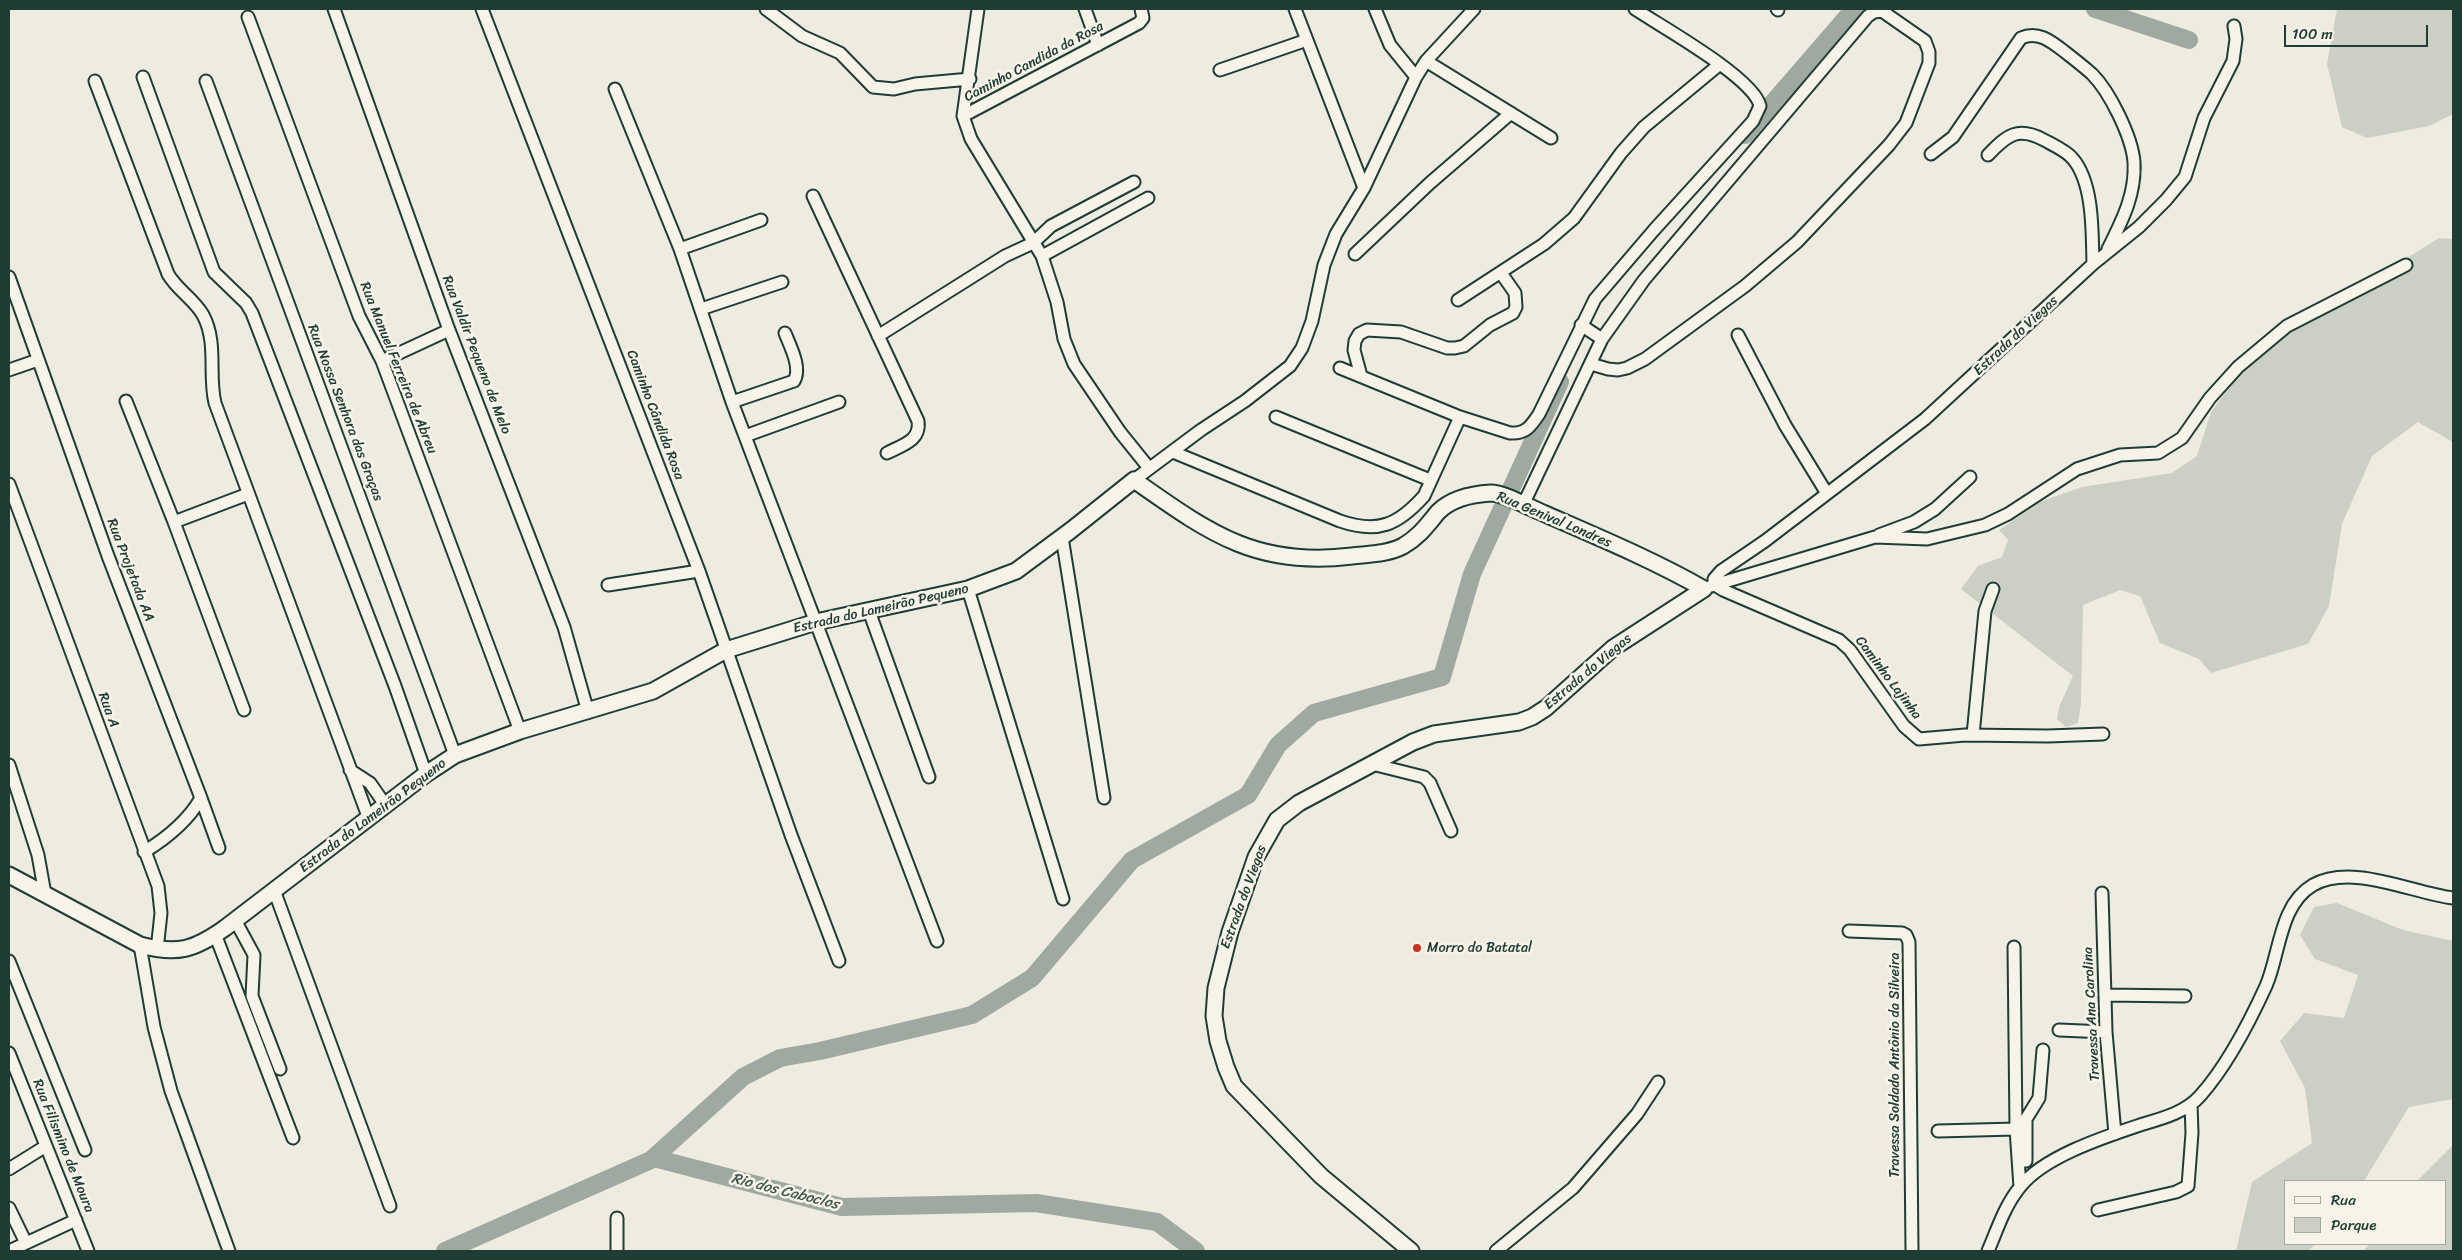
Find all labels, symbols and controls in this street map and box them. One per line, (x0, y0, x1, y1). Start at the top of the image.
scale bar (2287, 15, 2431, 47)
street label: Caminho Candida da Rosa (961, 18, 1107, 106)
text: 100 m (2292, 21, 2333, 47)
street label: Rua Valdir Pequeno de Melo (438, 273, 514, 437)
street label: Rua Manuel Ferreira de Abreu (356, 280, 440, 456)
street label: Estrada do Viegas (1970, 293, 2062, 379)
street label: Rua Nossa Senhora das Graças (303, 322, 387, 504)
street label: Caminho Cândida Rosa (623, 348, 687, 482)
street label: Rua Genival Londres (1494, 488, 1614, 552)
street label: Rua Projetada AA (103, 516, 157, 624)
street label: Estrada do Lameirão Pequeno (792, 581, 970, 637)
street label: Estrada do Viegas (1541, 630, 1635, 714)
street label: Caminho Lajinha (1851, 633, 1925, 723)
street label: Rua A (94, 690, 122, 730)
street label: Estrada do Lameirão Pequeno (296, 755, 450, 877)
street label: Estrada do Viegas (1217, 843, 1271, 951)
place label: Morro do Batatal (1427, 940, 1532, 956)
marker: Morro do Batatal (1411, 942, 1423, 954)
street label: Travessa Ana Carolina (2080, 946, 2104, 1082)
street label: Travessa Soldado Antônio da Silveira (1887, 952, 1903, 1178)
street label: Rua Filismino de Moura (29, 1077, 97, 1215)
water label: Rio dos Caboclos (729, 1170, 841, 1214)
legend (2284, 1180, 2447, 1245)
text: Rua (2331, 1187, 2356, 1213)
text: Parque (2331, 1212, 2376, 1238)

